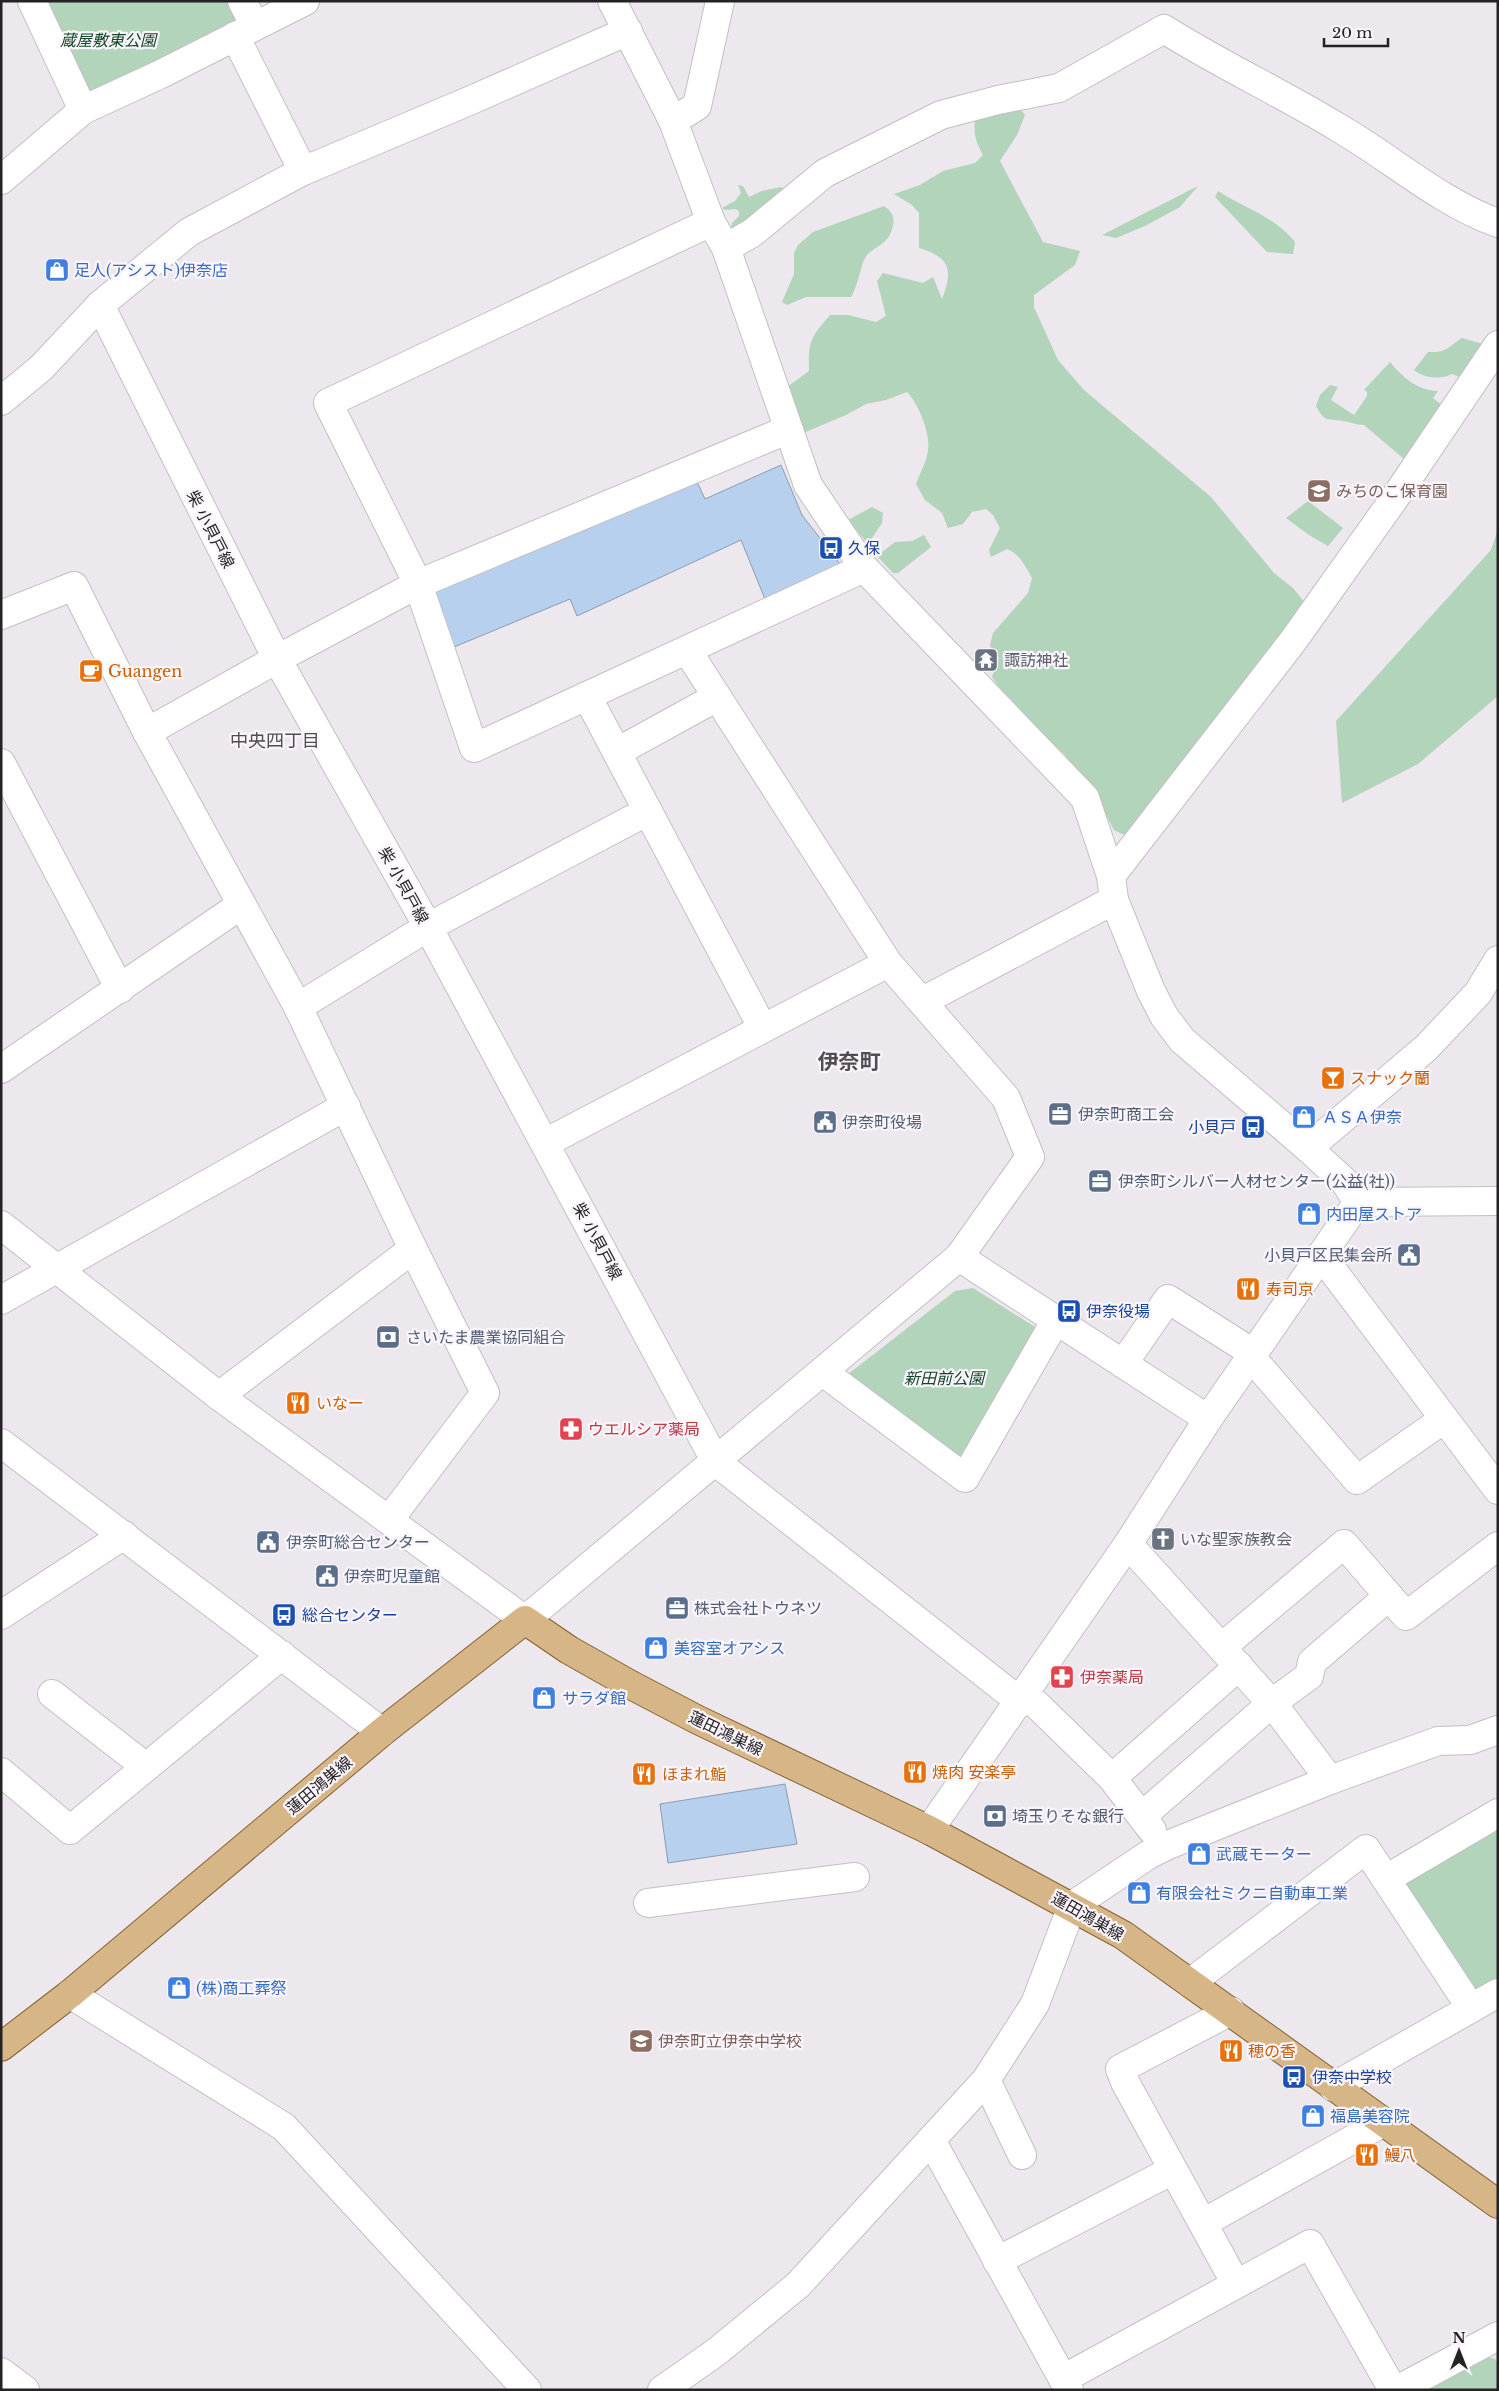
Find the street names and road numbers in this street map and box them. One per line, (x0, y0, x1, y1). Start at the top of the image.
street label: 柴 小貝戸線 (183, 487, 239, 571)
street label: 柴 小貝戸線 (375, 843, 433, 927)
street label: 柴 小貝戸線 (569, 1199, 627, 1283)
street label: 蓮田鴻巣線 (686, 1706, 766, 1760)
street label: 蓮田鴻巣線 (282, 1752, 356, 1818)
street label: 蓮田鴻巣線 (1048, 1887, 1128, 1945)

